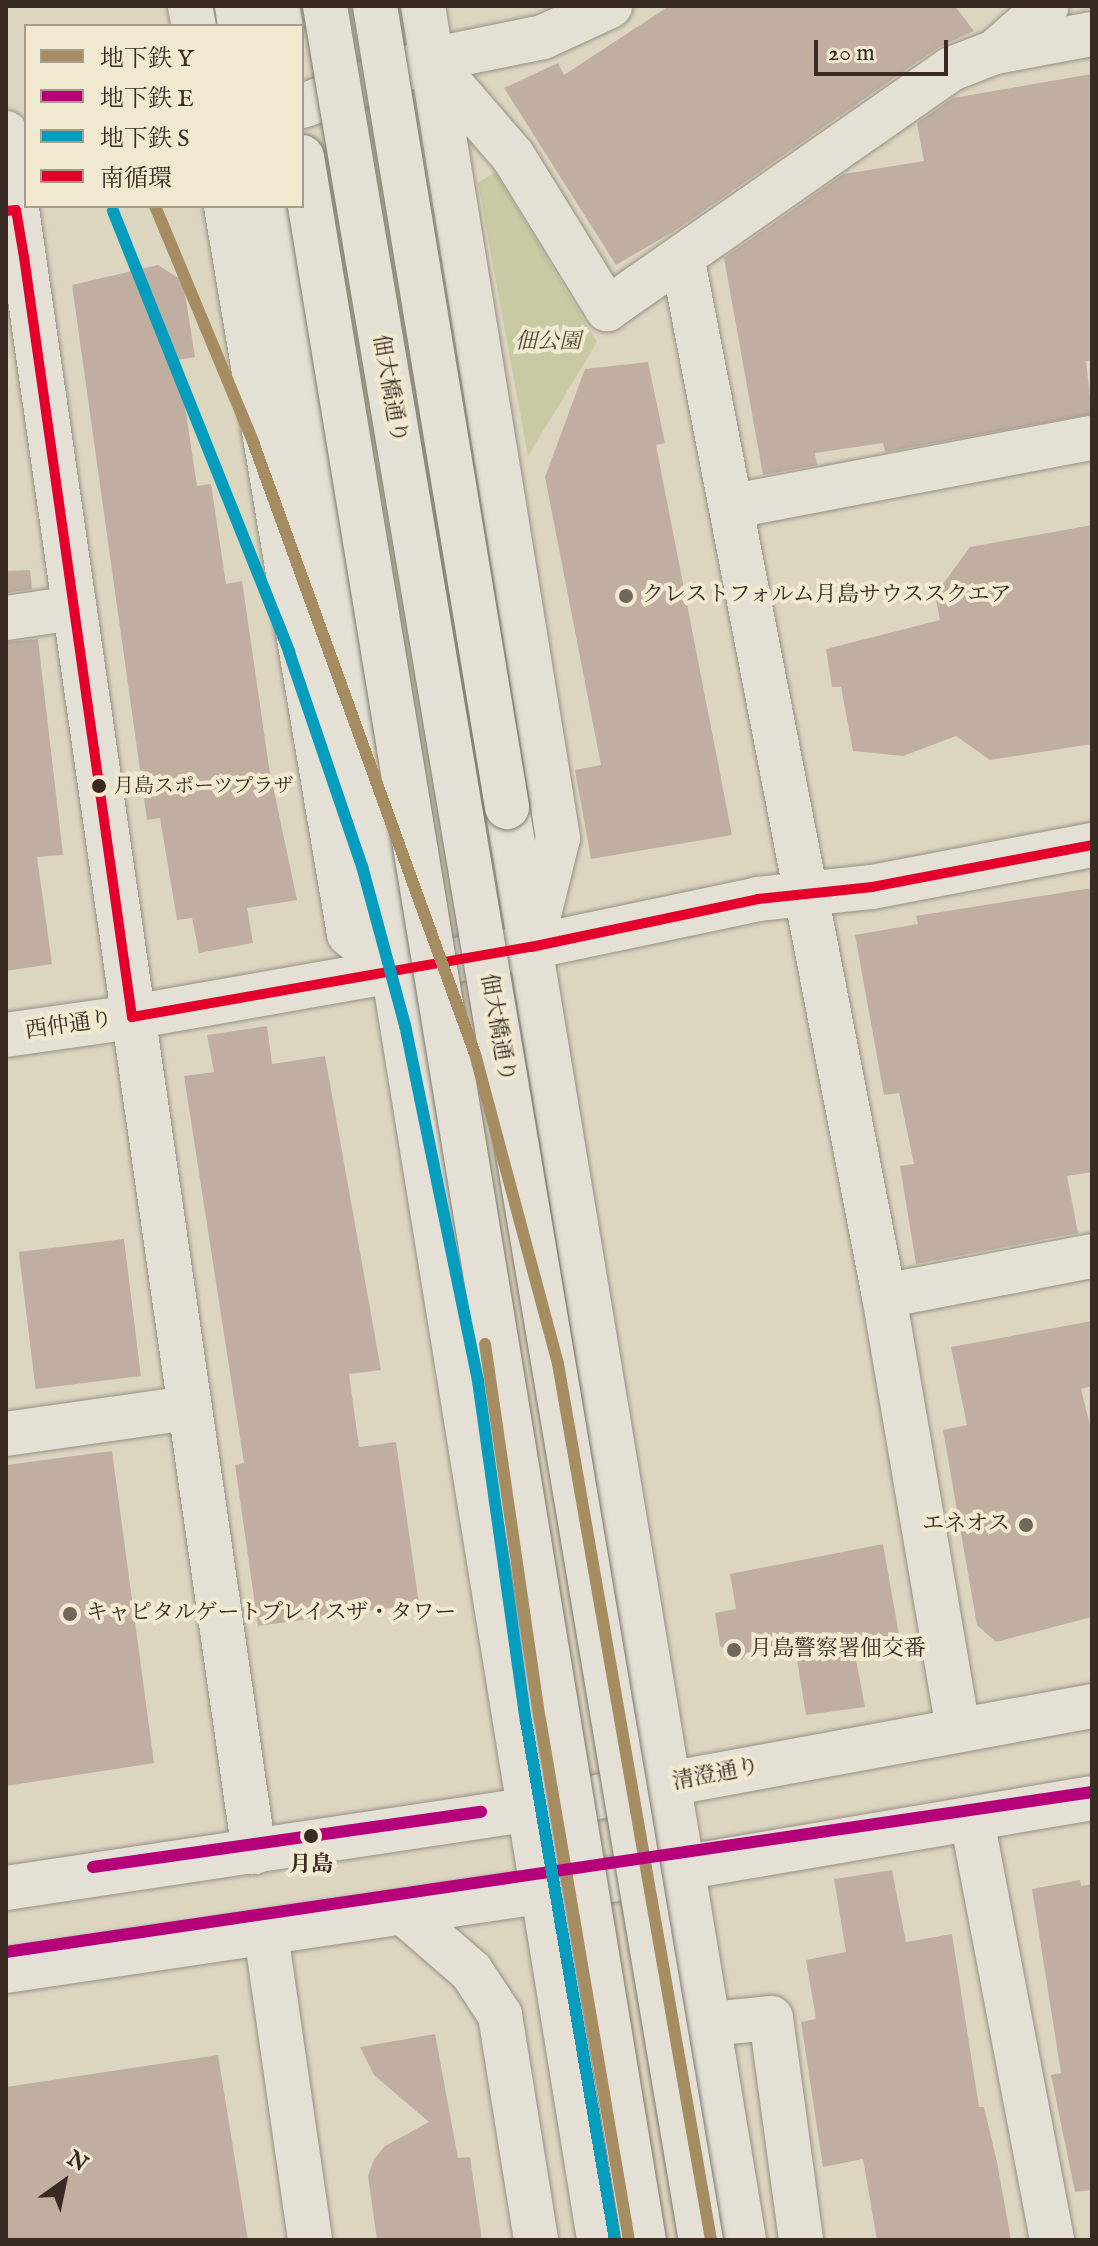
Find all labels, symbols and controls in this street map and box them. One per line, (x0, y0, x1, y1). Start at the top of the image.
legend (24, 24, 304, 208)
scale bar (818, 24, 952, 74)
text: 20 m (828, 38, 875, 69)
text: 地下鉄 Y (100, 44, 194, 75)
text: 地下鉄 E (100, 84, 194, 115)
text: 地下鉄 S (100, 124, 190, 155)
text: 南循環 (100, 164, 172, 195)
park label: 佃公園 (515, 330, 581, 356)
street label: 佃大橋通り (366, 333, 412, 445)
place label: クレストフォルム月島サウススクエア (642, 583, 1016, 609)
marker: クレストフォルム月島サウススクエア (617, 587, 635, 605)
place label: 月島スポーツプラザ (114, 774, 294, 798)
marker: 月島スポーツプラザ (91, 778, 107, 794)
street label: 佃大橋通り (474, 972, 520, 1084)
street label: 西仲通り (24, 1007, 114, 1045)
place label: エネオス (922, 1512, 1010, 1538)
marker: エネオス (1017, 1516, 1035, 1534)
place label: キャピタルゲートプレイスザ・タワー (86, 1601, 460, 1627)
marker: キャピタルゲートプレイスザ・タワー (61, 1605, 79, 1623)
place label: 月島警察署佃交番 (750, 1637, 926, 1663)
marker: 月島警察署佃交番 (725, 1641, 743, 1659)
street label: 清澄通り (670, 1754, 762, 1796)
marker: 月島 (298, 1823, 324, 1849)
place label: 月島 (289, 1853, 333, 1879)
north arrow (24, 2142, 104, 2222)
text: N (61, 2145, 93, 2179)

